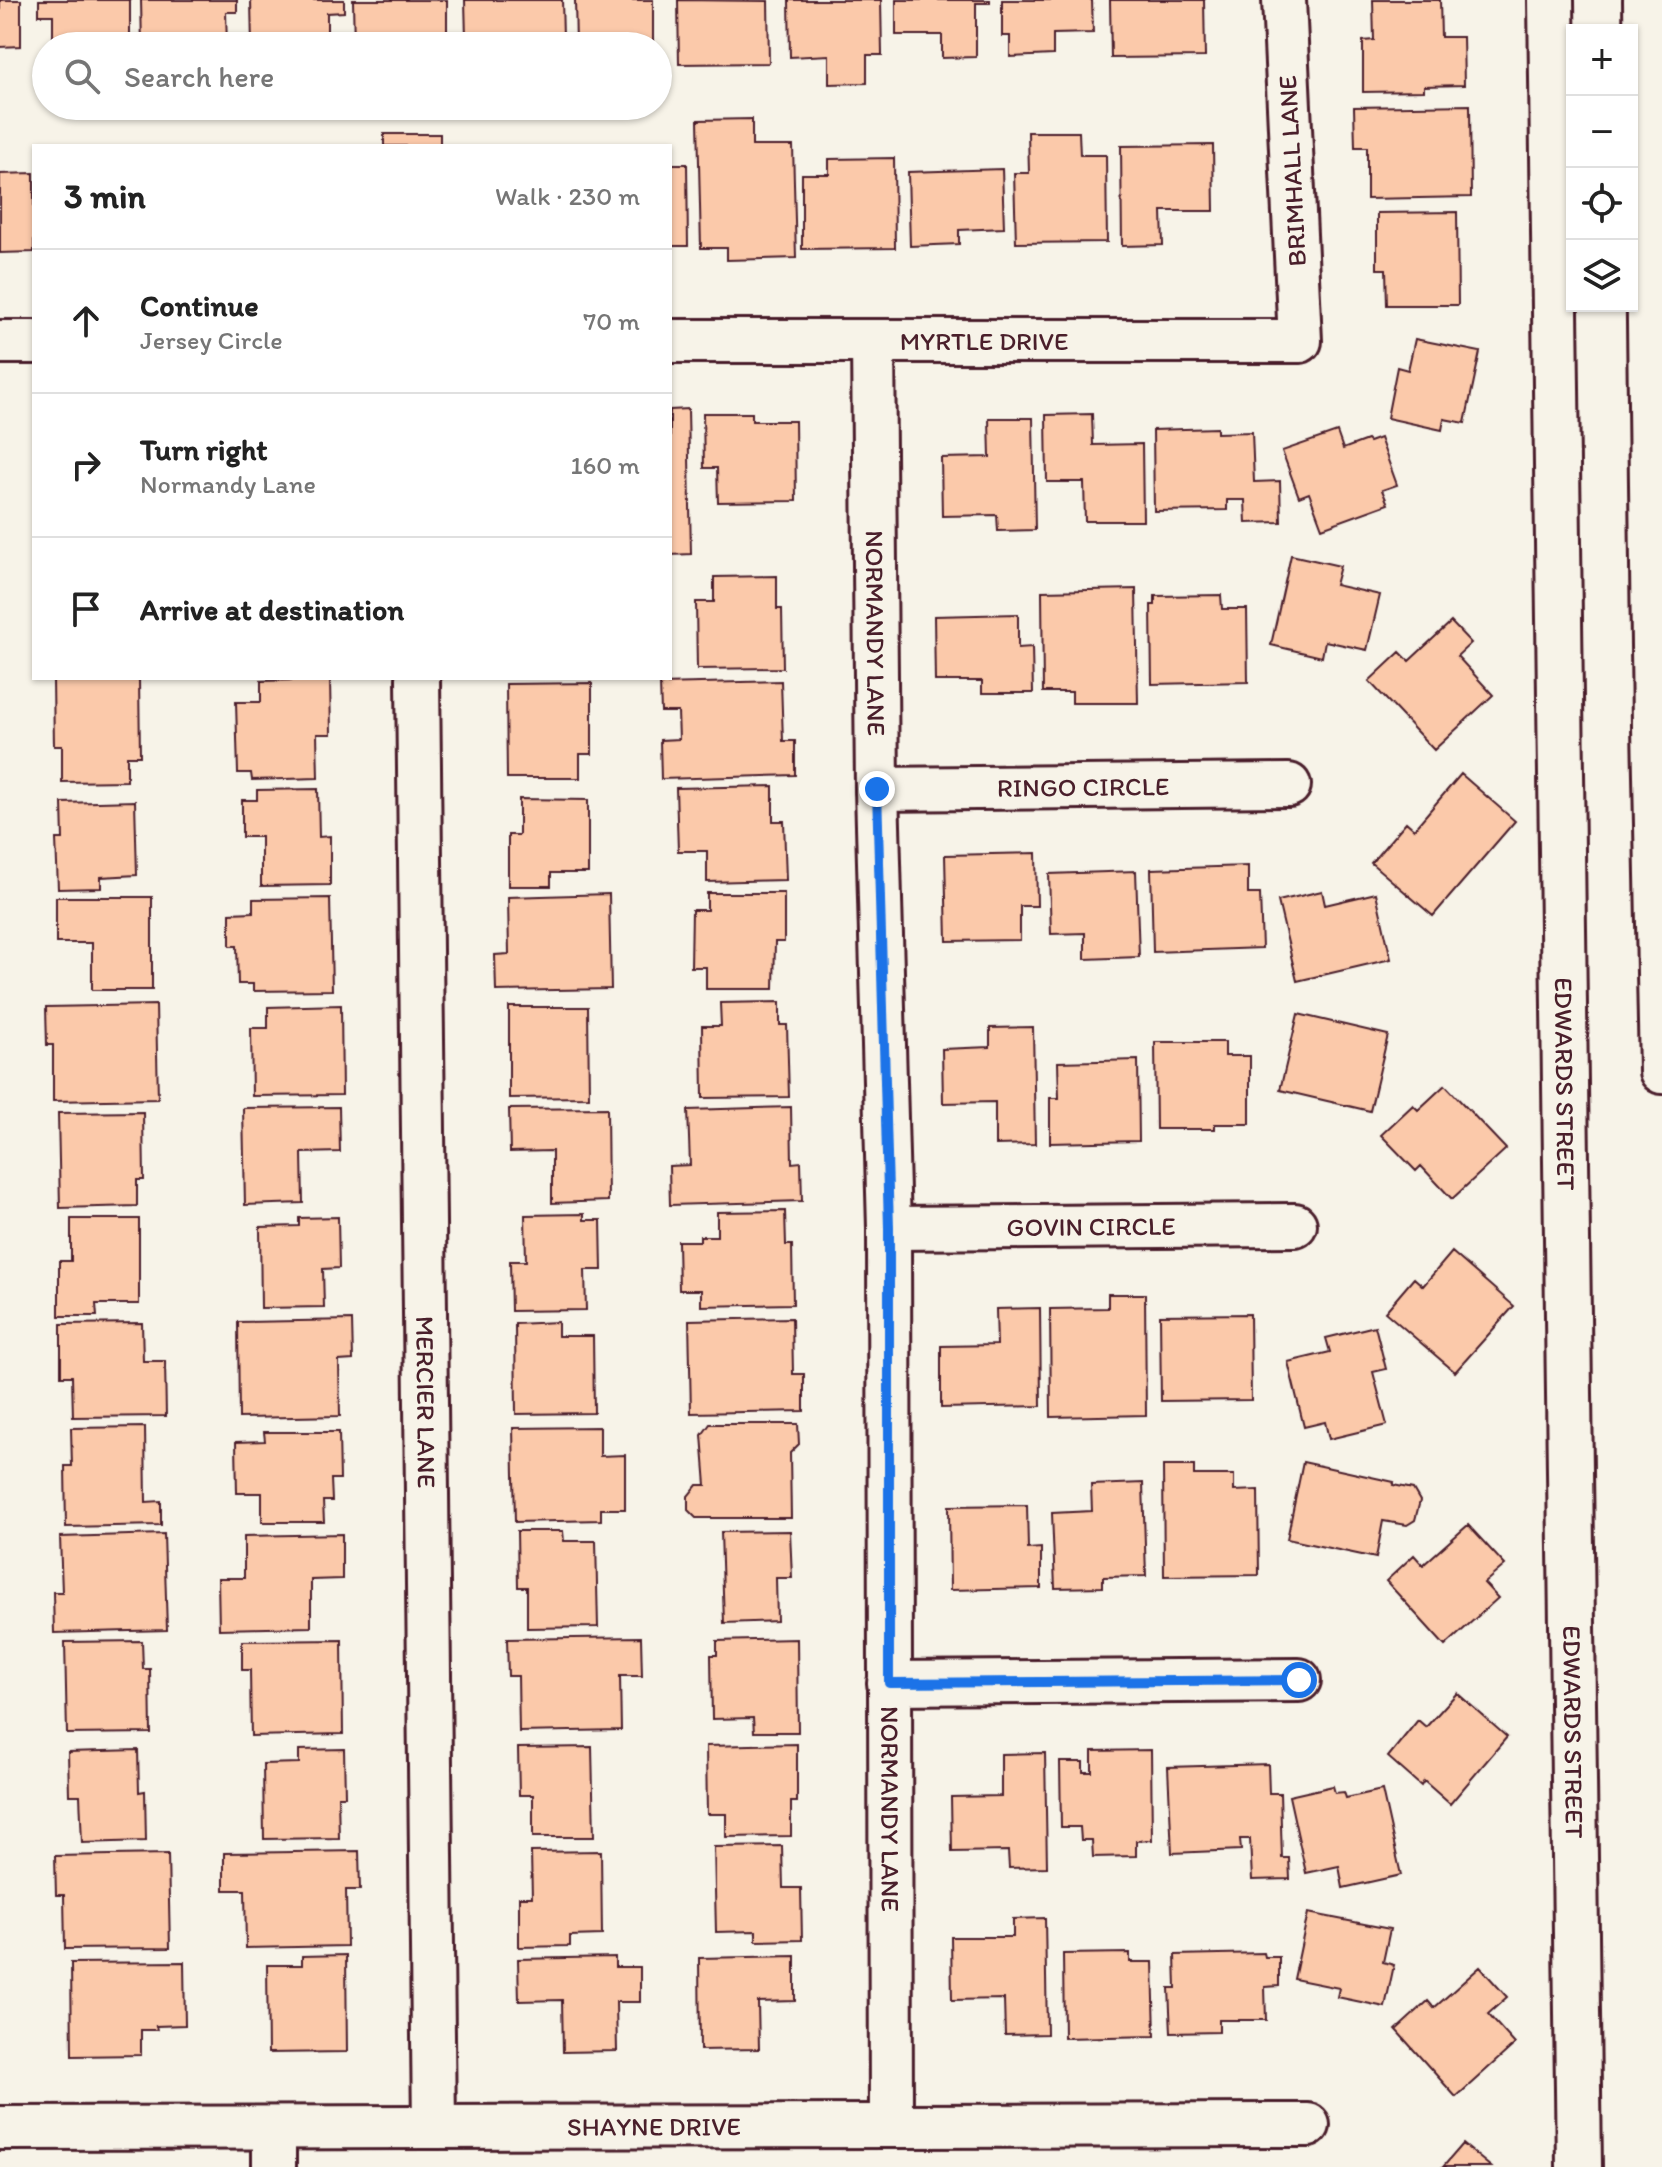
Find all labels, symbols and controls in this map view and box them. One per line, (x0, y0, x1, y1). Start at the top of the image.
map controls (1566, 24, 1638, 312)
button: + (1566, 24, 1638, 96)
search box (32, 32, 672, 120)
icon: search (60, 54, 104, 98)
text: Search here (124, 58, 274, 95)
street label: BRIMHALL LANE (1271, 75, 1313, 267)
button: − (1566, 96, 1638, 168)
button: locate (1566, 168, 1638, 240)
text: 3 min (64, 176, 146, 217)
text: Walk · 230 m (495, 180, 640, 212)
button: layers (1566, 240, 1638, 312)
text: Continue (140, 287, 259, 324)
icon: ahead (64, 299, 108, 343)
text: 70 m (583, 305, 640, 337)
text: Jersey Circle (140, 324, 283, 356)
street label: MYRTLE DRIVE (900, 325, 1068, 357)
text: Turn right (140, 431, 268, 468)
icon: right (64, 443, 108, 487)
text: 160 m (570, 449, 640, 481)
text: Normandy Lane (140, 468, 316, 500)
street label: NORMANDY LANE (859, 530, 893, 736)
icon: arrive (64, 587, 108, 631)
text: Arrive at destination (140, 591, 404, 628)
street label: RINGO CIRCLE (997, 770, 1169, 804)
route end (859, 771, 895, 807)
street label: EDWARDS STREET (1548, 977, 1582, 1191)
street label: GOVIN CIRCLE (1006, 1210, 1176, 1243)
street label: MERCIER LANE (409, 1316, 443, 1488)
street label: EDWARDS STREET (1556, 1625, 1591, 1839)
route start (1281, 1662, 1317, 1698)
street label: NORMANDY LANE (874, 1706, 907, 1912)
street label: SHAYNE DRIVE (567, 2110, 741, 2143)

